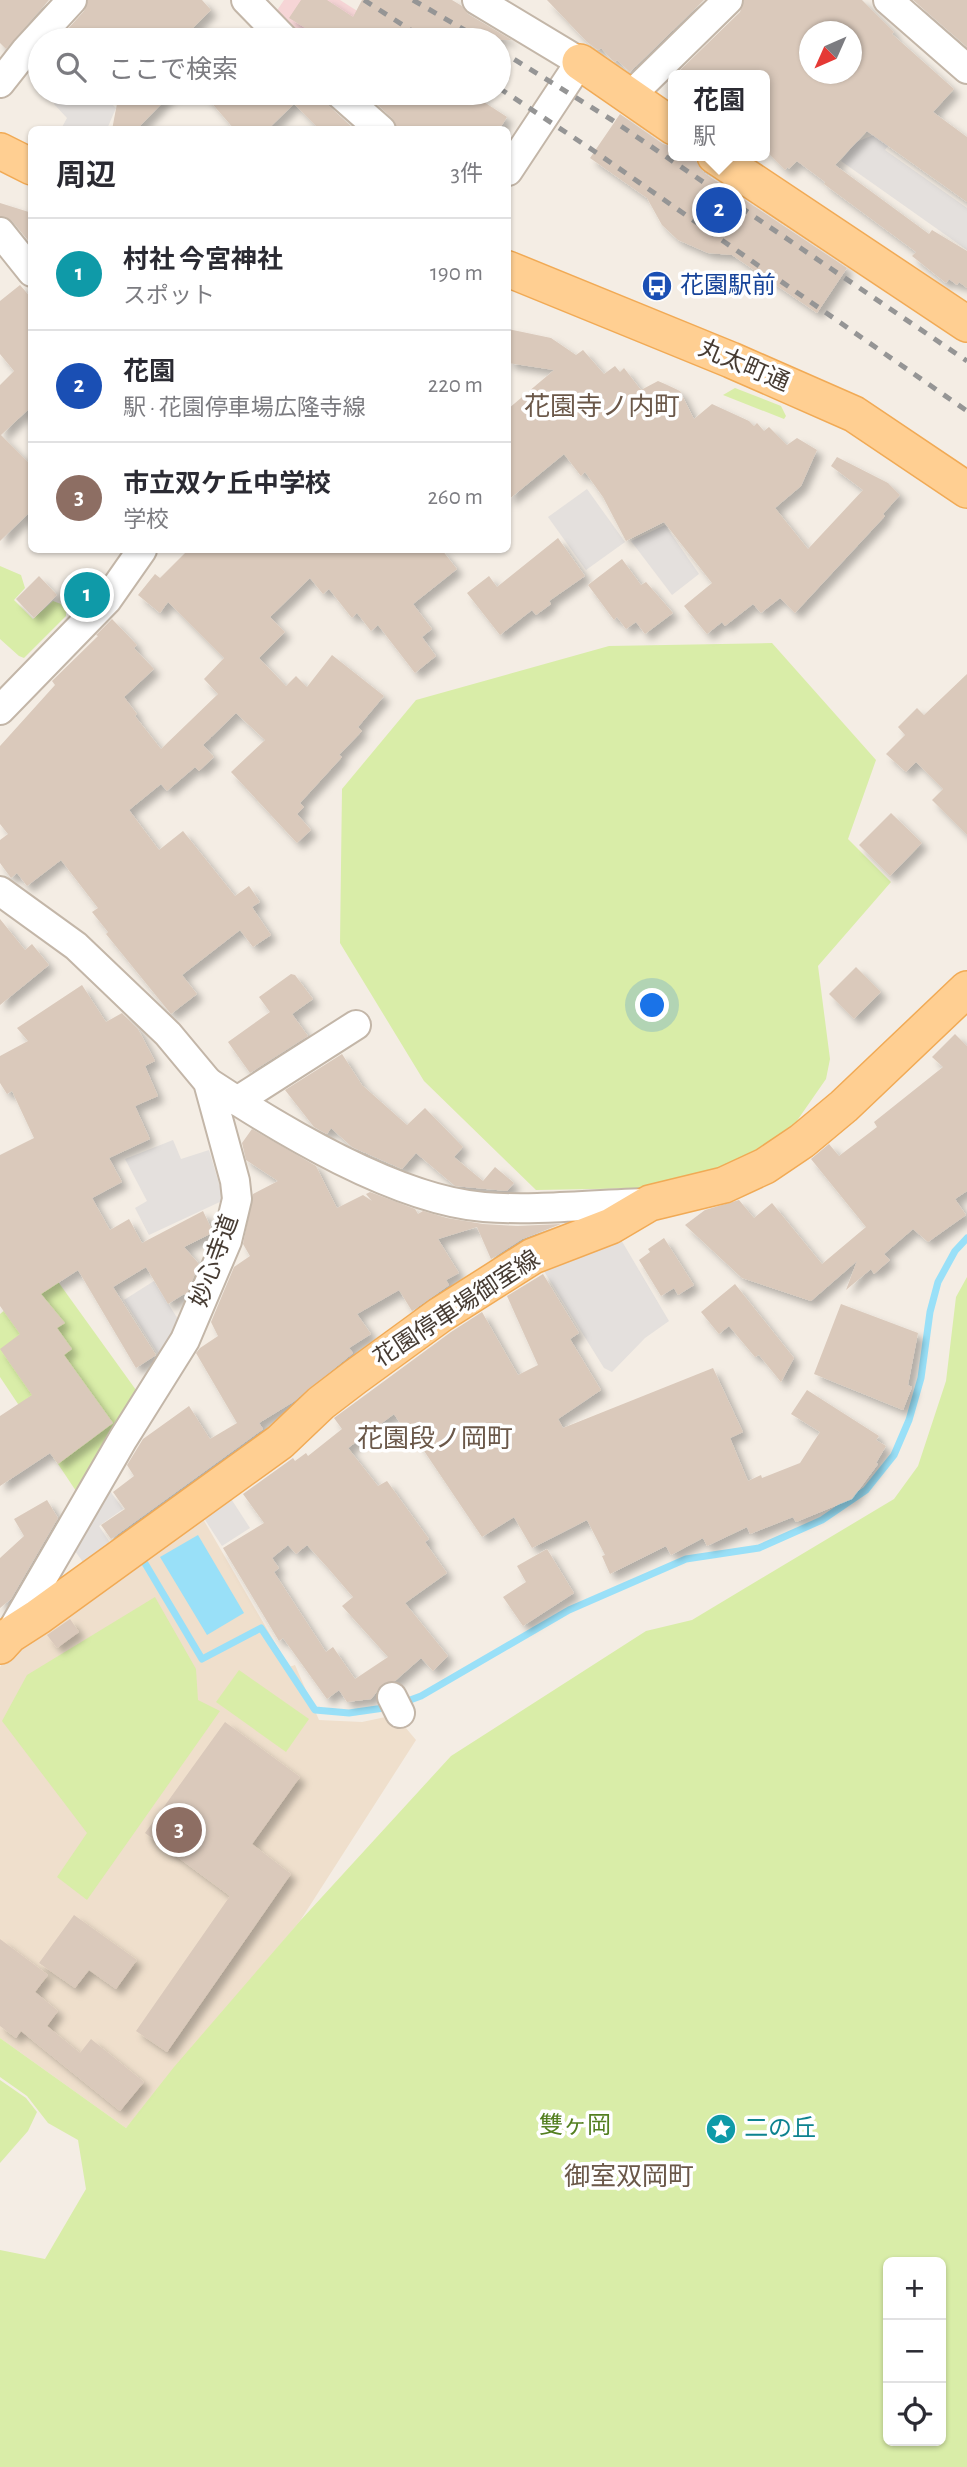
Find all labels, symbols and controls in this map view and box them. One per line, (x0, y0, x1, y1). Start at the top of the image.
north arrow (799, 21, 862, 84)
search box (28, 28, 511, 105)
icon: search (52, 48, 90, 86)
text: ここで検索 (108, 57, 238, 83)
popup (668, 70, 770, 161)
text: 花園 (693, 88, 745, 114)
text: 駅 (693, 126, 716, 149)
text: 周辺 (56, 161, 116, 191)
text: 3件 (451, 163, 483, 186)
pin: 2 (696, 184, 742, 236)
text: 村社 今宮神社 (123, 247, 283, 273)
text: 1 (75, 262, 83, 285)
text: 190 m (430, 262, 483, 285)
bus stop icon: 花園駅前 (640, 269, 674, 303)
place label: 花園駅前 (680, 272, 776, 298)
text: スポット (123, 285, 215, 308)
street label: 丸太町通 (695, 334, 794, 396)
text: 花園 (123, 359, 175, 385)
text: 2 (74, 374, 84, 397)
text: 220 m (428, 374, 483, 397)
district label: 花園寺ノ内町 (524, 392, 680, 420)
text: 駅 · 花園停車場広隆寺線 (123, 397, 366, 420)
text: 市立双ケ丘中学校 (123, 471, 331, 497)
text: 3 (74, 486, 84, 509)
text: 260 m (427, 486, 483, 509)
text: 学校 (123, 509, 169, 532)
pin: 1 (64, 569, 110, 621)
your location (635, 988, 669, 1022)
street label: 妙心寺道 (185, 1211, 243, 1310)
street label: 花園停車場御室線 (369, 1245, 544, 1371)
district label: 花園段ノ岡町 (357, 1424, 513, 1452)
pin: 3 (156, 1804, 202, 1856)
park label: 雙ヶ岡 (539, 2112, 611, 2138)
place icon: 二の丘 (704, 2112, 738, 2146)
place label: 二の丘 (744, 2116, 816, 2141)
district label: 御室双岡町 (564, 2163, 694, 2190)
map controls (883, 2257, 946, 2446)
button: + (883, 2257, 946, 2320)
button: − (883, 2320, 946, 2383)
button: locate (883, 2383, 946, 2446)

